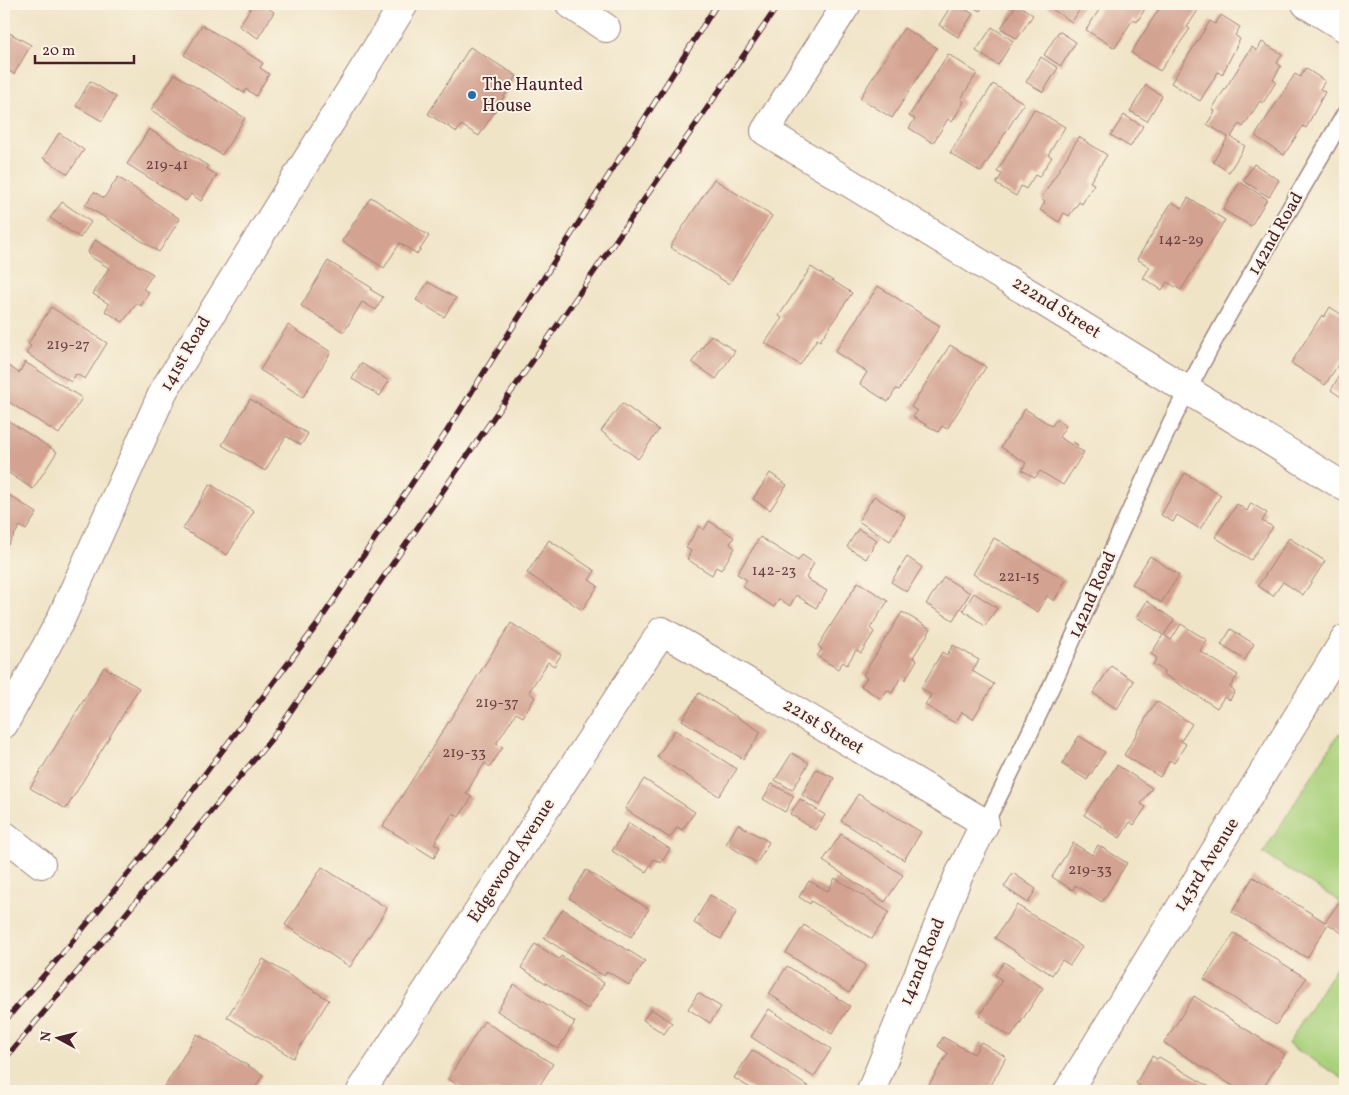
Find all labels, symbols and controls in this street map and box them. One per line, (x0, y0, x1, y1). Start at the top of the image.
scale bar (35, 32, 134, 64)
text: 20 m (42, 41, 75, 62)
place label: The Haunted House (482, 73, 583, 119)
marker: The Haunted House (466, 89, 478, 101)
house number: 219-41 (146, 155, 188, 176)
street label: 142nd Road (1242, 188, 1310, 280)
house number: 142-29 (1159, 230, 1204, 251)
street label: 222nd Street (1007, 271, 1105, 345)
street label: 141st Road (154, 312, 218, 396)
house number: 219-27 (46, 335, 90, 356)
street label: 142nd Road (1063, 548, 1123, 642)
house number: 142-23 (752, 561, 796, 582)
house number: 221-15 (999, 567, 1039, 588)
house number: 219-37 (475, 693, 519, 714)
street label: 221st Street (778, 693, 868, 761)
house number: 219-33 (442, 743, 486, 764)
street label: Edgewood Avenue (462, 794, 562, 928)
street label: 143rd Avenue (1168, 813, 1246, 917)
house number: 219-33 (1068, 860, 1112, 881)
street label: 142nd Road (894, 914, 952, 1010)
north arrow (32, 1012, 82, 1062)
text: N (37, 1030, 57, 1043)

